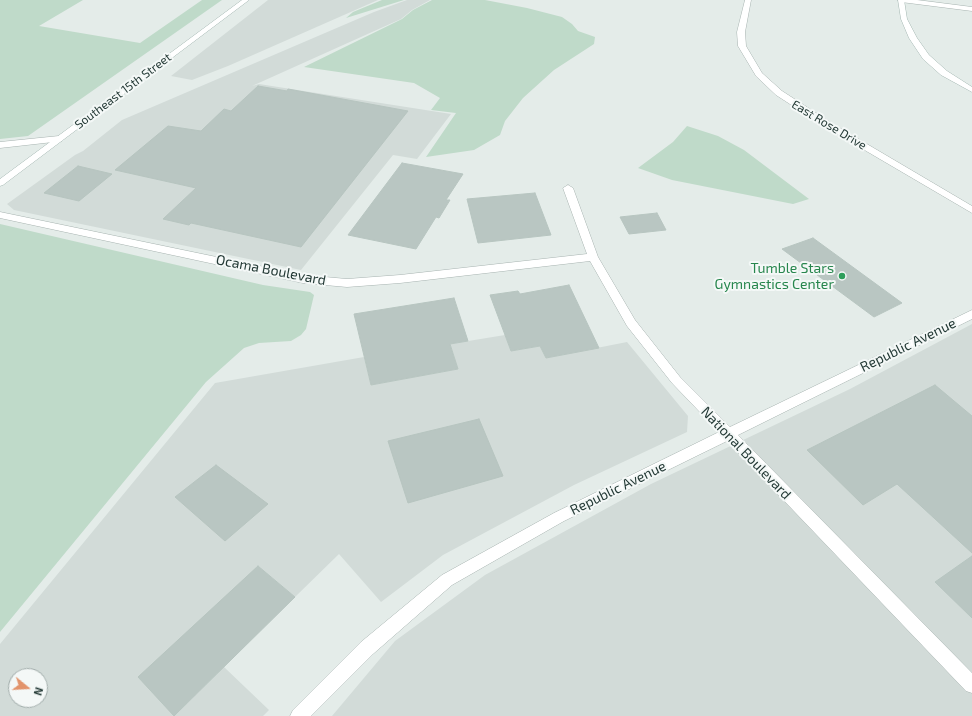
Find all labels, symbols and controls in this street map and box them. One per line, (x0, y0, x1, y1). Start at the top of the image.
street label: Southeast 15th Street (72, 50, 174, 132)
street label: East Rose Drive (789, 97, 869, 153)
street label: Ocama Boulevard (215, 251, 327, 289)
place label: Tumble Stars Gymnastics Center (715, 260, 834, 292)
marker: Tumble Stars Gymnastics Center (837, 271, 847, 281)
street label: Republic Avenue (857, 315, 959, 375)
street label: National Boulevard (698, 403, 794, 503)
street label: Republic Avenue (567, 458, 669, 518)
north arrow (8, 668, 48, 708)
text: N (32, 686, 46, 697)

